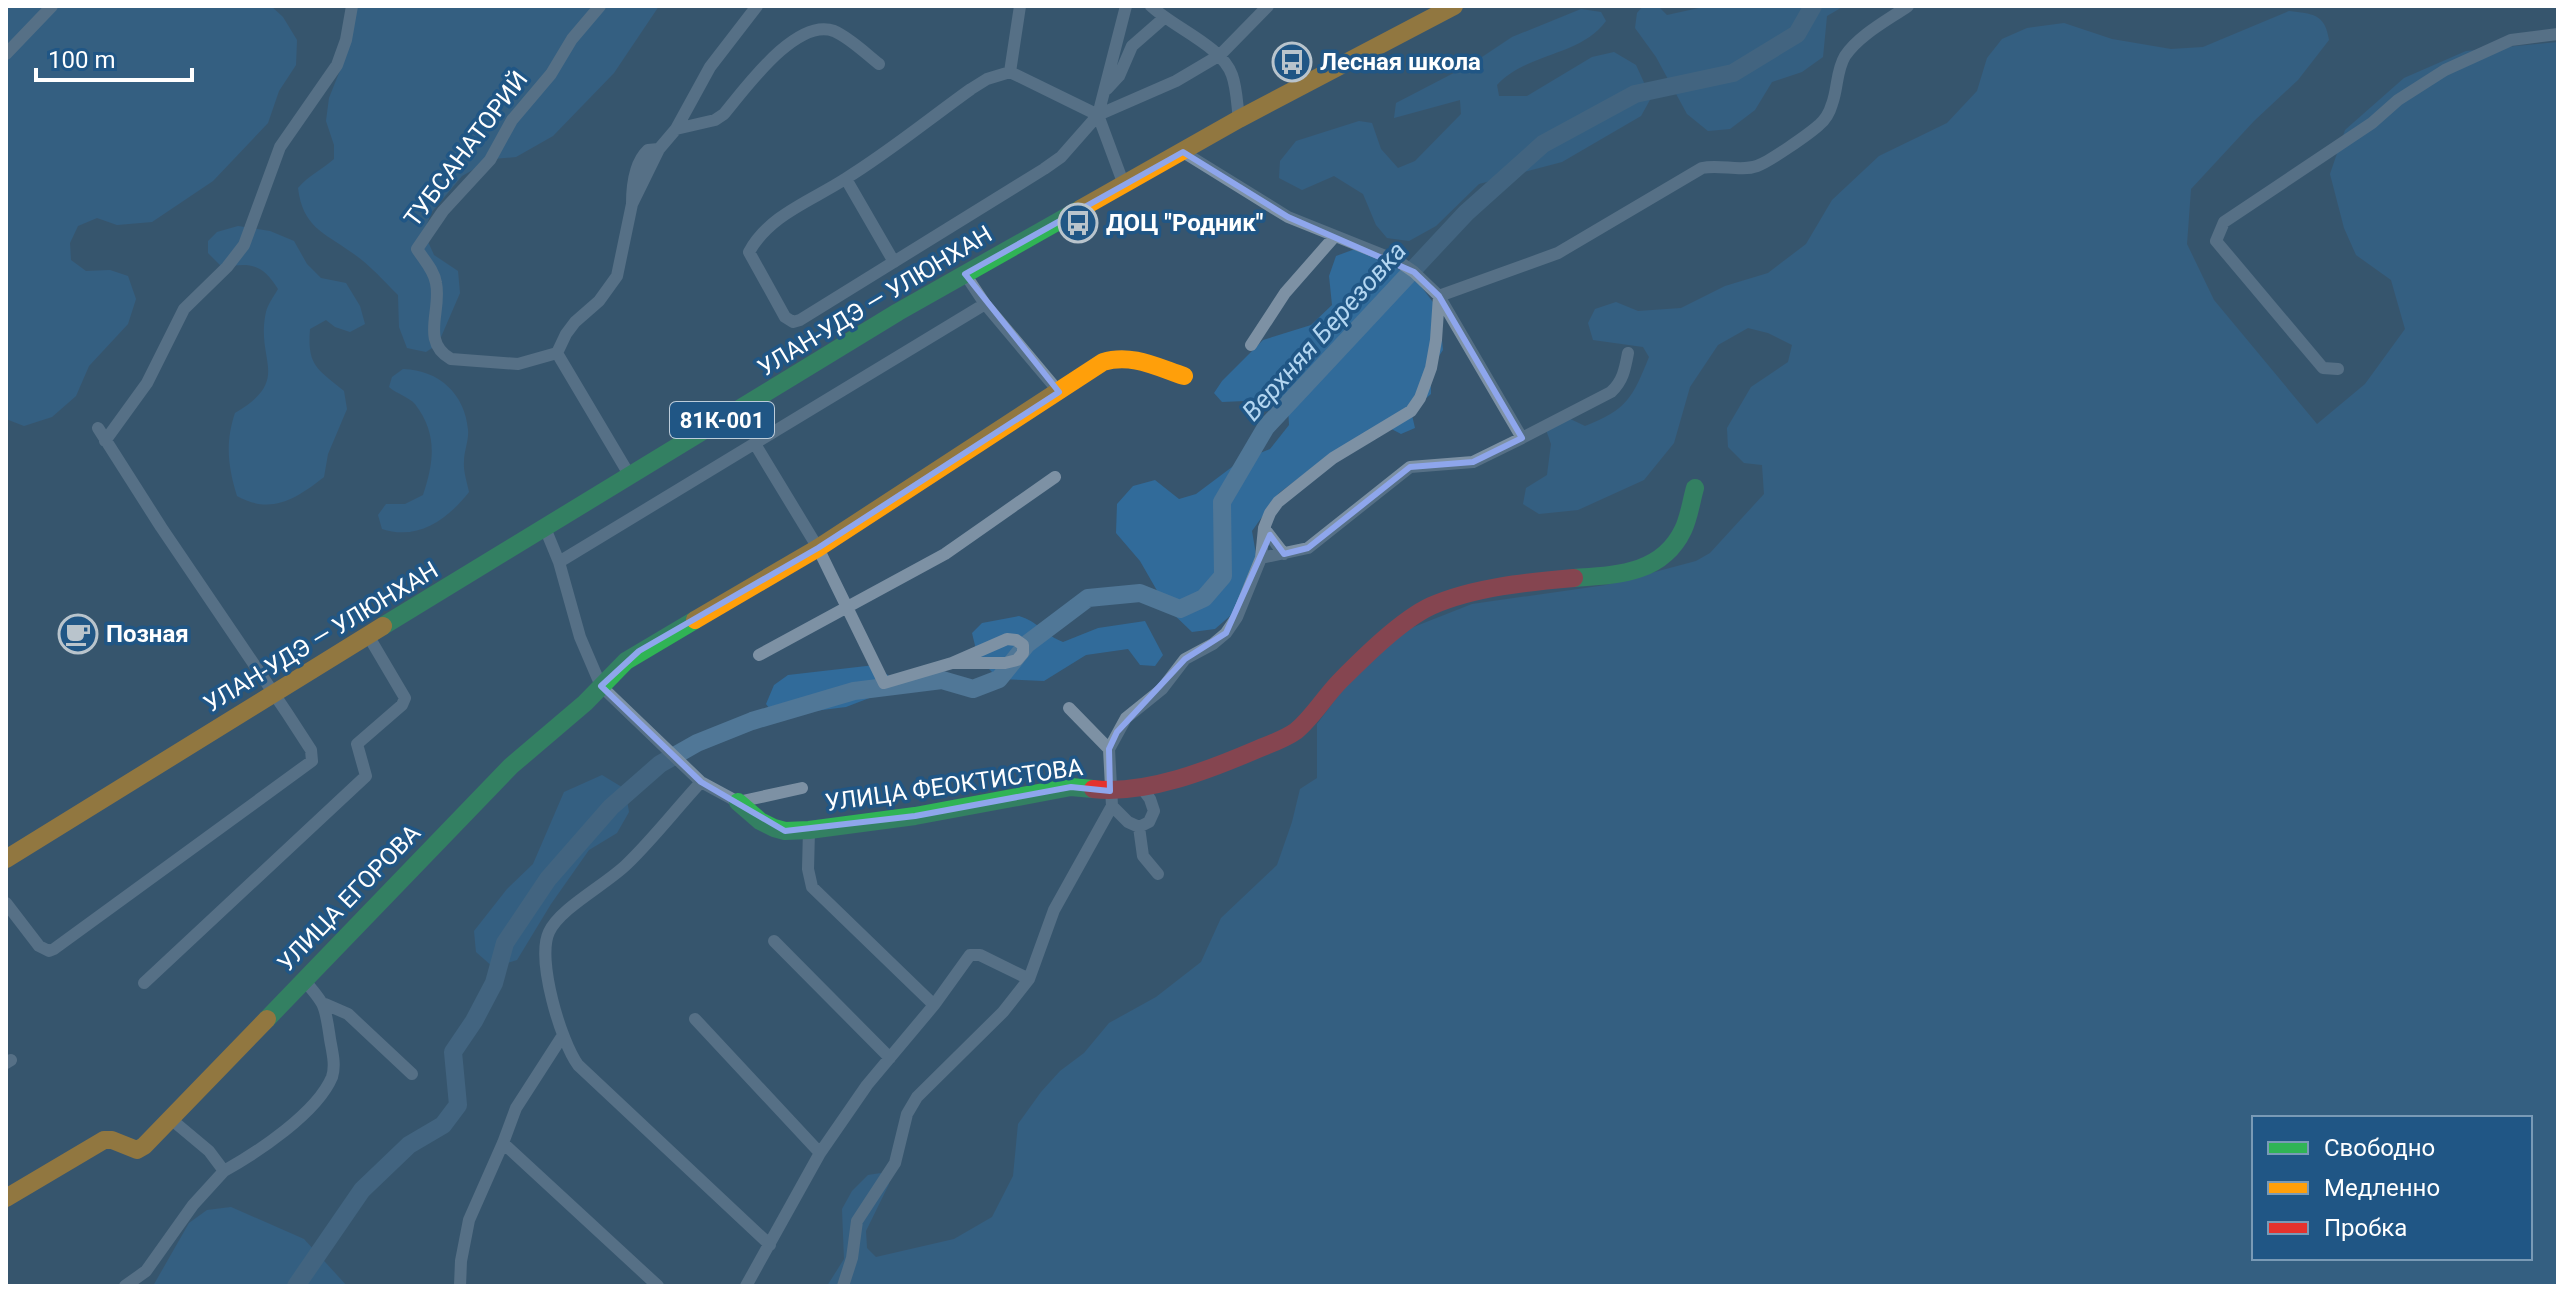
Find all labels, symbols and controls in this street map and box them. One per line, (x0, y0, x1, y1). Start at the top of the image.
scale bar (36, 32, 192, 82)
bus stop icon: Лесная школа (1271, 41, 1313, 83)
text: 100 m (48, 46, 115, 74)
place label: Лесная школа (1320, 48, 1481, 76)
street label: ТУБСАНАТОРИЙ (398, 66, 534, 232)
bus stop icon: ДОЦ "Родник" (1057, 202, 1099, 244)
place label: ДОЦ "Родник" (1106, 209, 1263, 237)
street label: УЛАН-УДЭ — УЛЮНХАН (753, 220, 997, 382)
water label: Верхняя Березовка (1236, 235, 1412, 427)
road number: 81К-001 (670, 402, 774, 438)
street label: УЛАН-УДЭ — УЛЮНХАН (199, 556, 443, 718)
cafe icon: Позная (57, 613, 99, 655)
place label: Позная (106, 620, 189, 648)
street label: УЛИЦА ФЕОКТИСТОВА (823, 753, 1085, 817)
street label: УЛИЦА ЕГОРОВА (272, 819, 426, 977)
legend (2252, 1116, 2532, 1260)
text: Свободно (2324, 1134, 2435, 1162)
text: Медленно (2324, 1174, 2440, 1202)
text: Пробка (2324, 1214, 2407, 1242)

